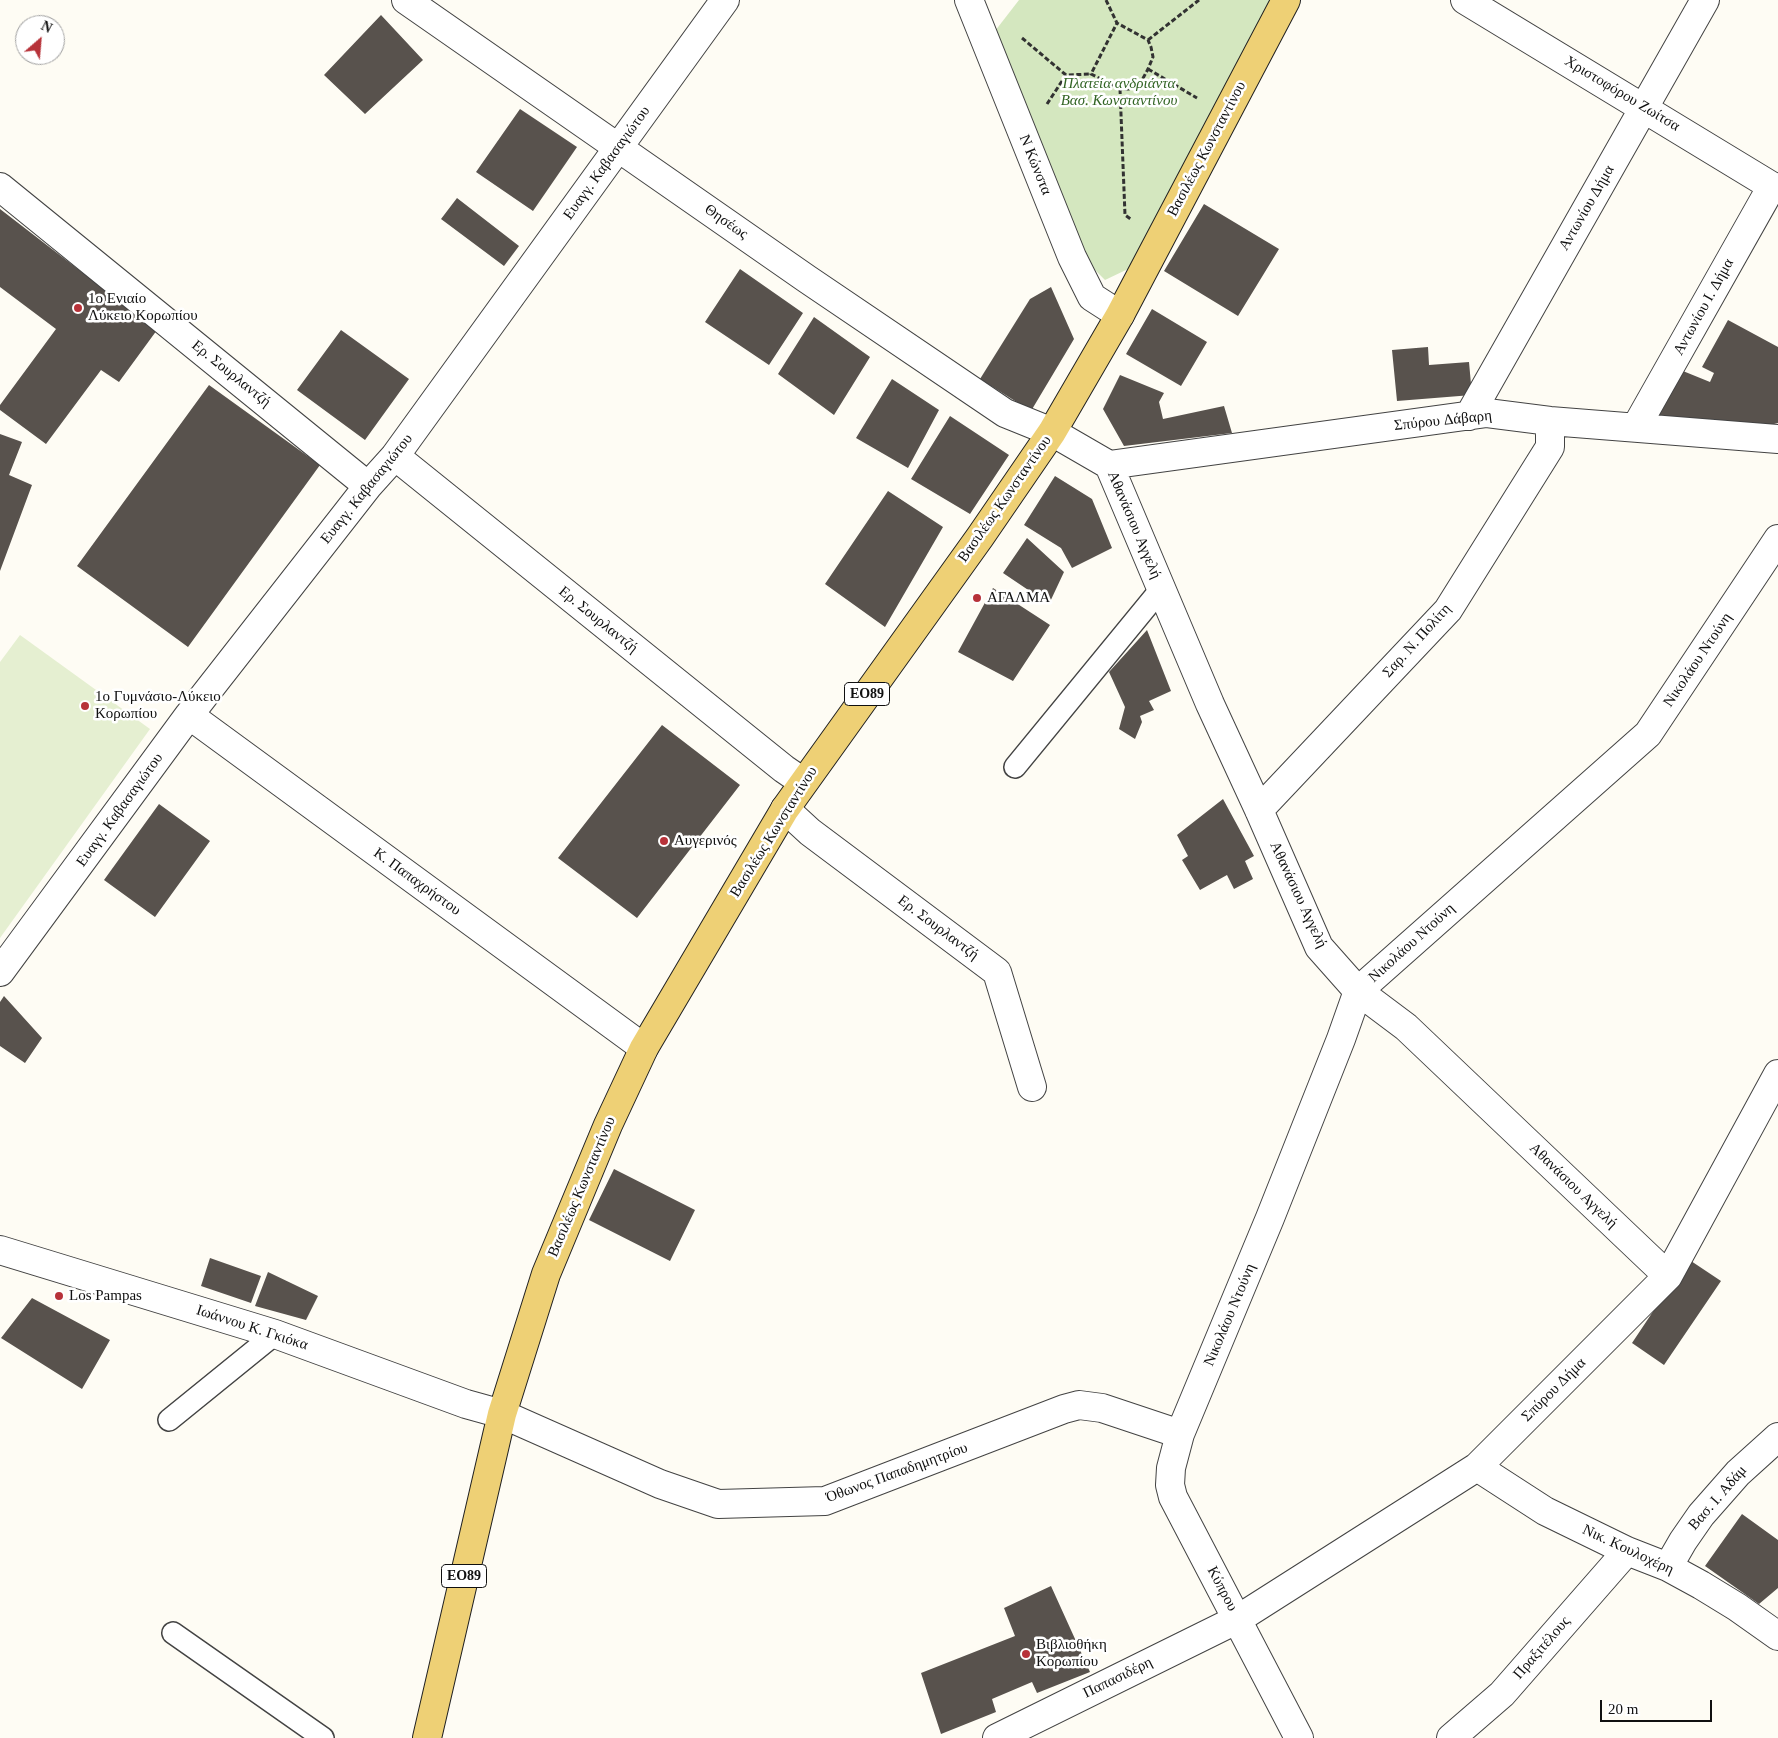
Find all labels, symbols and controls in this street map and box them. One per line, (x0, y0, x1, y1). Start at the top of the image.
north arrow (15, 15, 65, 65)
text: N (39, 18, 54, 36)
street label: Χριστοφόρου Ζωίτσα (1561, 52, 1683, 136)
park label: Πλατεία ανδριάντα Βασ. Κωνσταντίνου (1061, 75, 1177, 110)
street label: Βασιλέως Κωνσταντίνου (1164, 78, 1250, 220)
street label: Ευαγγ. Καβασαγιώτου (560, 103, 654, 223)
street label: Ν Κώνστα (1015, 132, 1055, 198)
street label: Αντωνίου Δήμα (1555, 162, 1619, 254)
street label: Θησέως (701, 201, 751, 243)
street label: Αντωνίου Ι. Δήμα (1670, 256, 1738, 358)
place label: 1ο Ενιαίο Λύκειο Κορωπίου (88, 290, 198, 325)
marker: 1ο Ενιαίο Λύκειο Κορωπίου (72, 302, 84, 314)
street label: Ερ. Σουρλαντζή (188, 337, 274, 411)
street label: Σπύρου Δάβαρη (1393, 407, 1493, 435)
street label: Ευαγγ. Καβασαγιώτου (317, 430, 417, 548)
street label: Βασιλέως Κωνσταντίνου (954, 432, 1056, 566)
street label: Αθανάσιου Αγγελή (1103, 468, 1165, 582)
street label: Ερ. Σουρλαντζή (555, 583, 641, 657)
place label: ΑΓΑΛΜΑ (987, 589, 1050, 607)
marker: ΑΓΑΛΜΑ (971, 592, 983, 604)
street label: Σαρ. Ν. Πολίτη (1379, 600, 1455, 682)
street label: Νικολάου Ντούνη (1660, 609, 1736, 711)
road number: ΕΟ89 (844, 682, 890, 706)
place label: 1ο Γυμνάσιο-Λύκειο Κορωπίου (95, 688, 221, 723)
marker: 1ο Γυμνάσιο-Λύκειο Κορωπίου (79, 700, 91, 712)
street label: Ευαγγ. Καβασαγιώτου (73, 750, 167, 870)
street label: Βασιλέως Κωνσταντίνου (726, 763, 822, 901)
place label: Αυγερινός (674, 832, 737, 850)
marker: Αυγερινός (658, 835, 670, 847)
street label: Αθανάσιου Αγγελή (1265, 839, 1331, 951)
street label: Κ. Παπαχρήστου (370, 844, 464, 920)
street label: Ερ. Σουρλαντζή (894, 892, 982, 964)
street label: Νικολάου Ντούνη (1365, 900, 1459, 986)
street label: Βασιλέως Κωνσταντίνου (544, 1114, 620, 1260)
street label: Αθανάσιου Αγγελή (1525, 1139, 1621, 1233)
street label: Νικολάου Ντούνη (1200, 1261, 1260, 1369)
place label: Los Pampas (69, 1287, 142, 1305)
marker: Los Pampas (53, 1290, 65, 1302)
street label: Ιωάννου Κ. Γκιόκα (194, 1301, 310, 1355)
street label: Σπύρου Δήμα (1518, 1354, 1590, 1426)
street label: Όθωνος Παπαδημητρίου (824, 1439, 970, 1507)
street label: Βασ. Ι. Αδάμ (1685, 1462, 1751, 1534)
street label: Νικ. Κουλοχέρη (1579, 1521, 1677, 1579)
street label: Κύπρου (1203, 1563, 1241, 1615)
road number: ΕΟ89 (442, 1564, 486, 1588)
street label: Πραξιτέλους (1510, 1613, 1574, 1683)
place label: Βιβλιοθήκη Κορωπίου (1036, 1636, 1107, 1671)
marker: Βιβλιοθήκη Κορωπίου (1020, 1648, 1032, 1660)
street label: Παπασιδέρη (1080, 1653, 1156, 1703)
scale bar (1603, 1690, 1716, 1722)
text: 20 m (1608, 1701, 1638, 1717)

